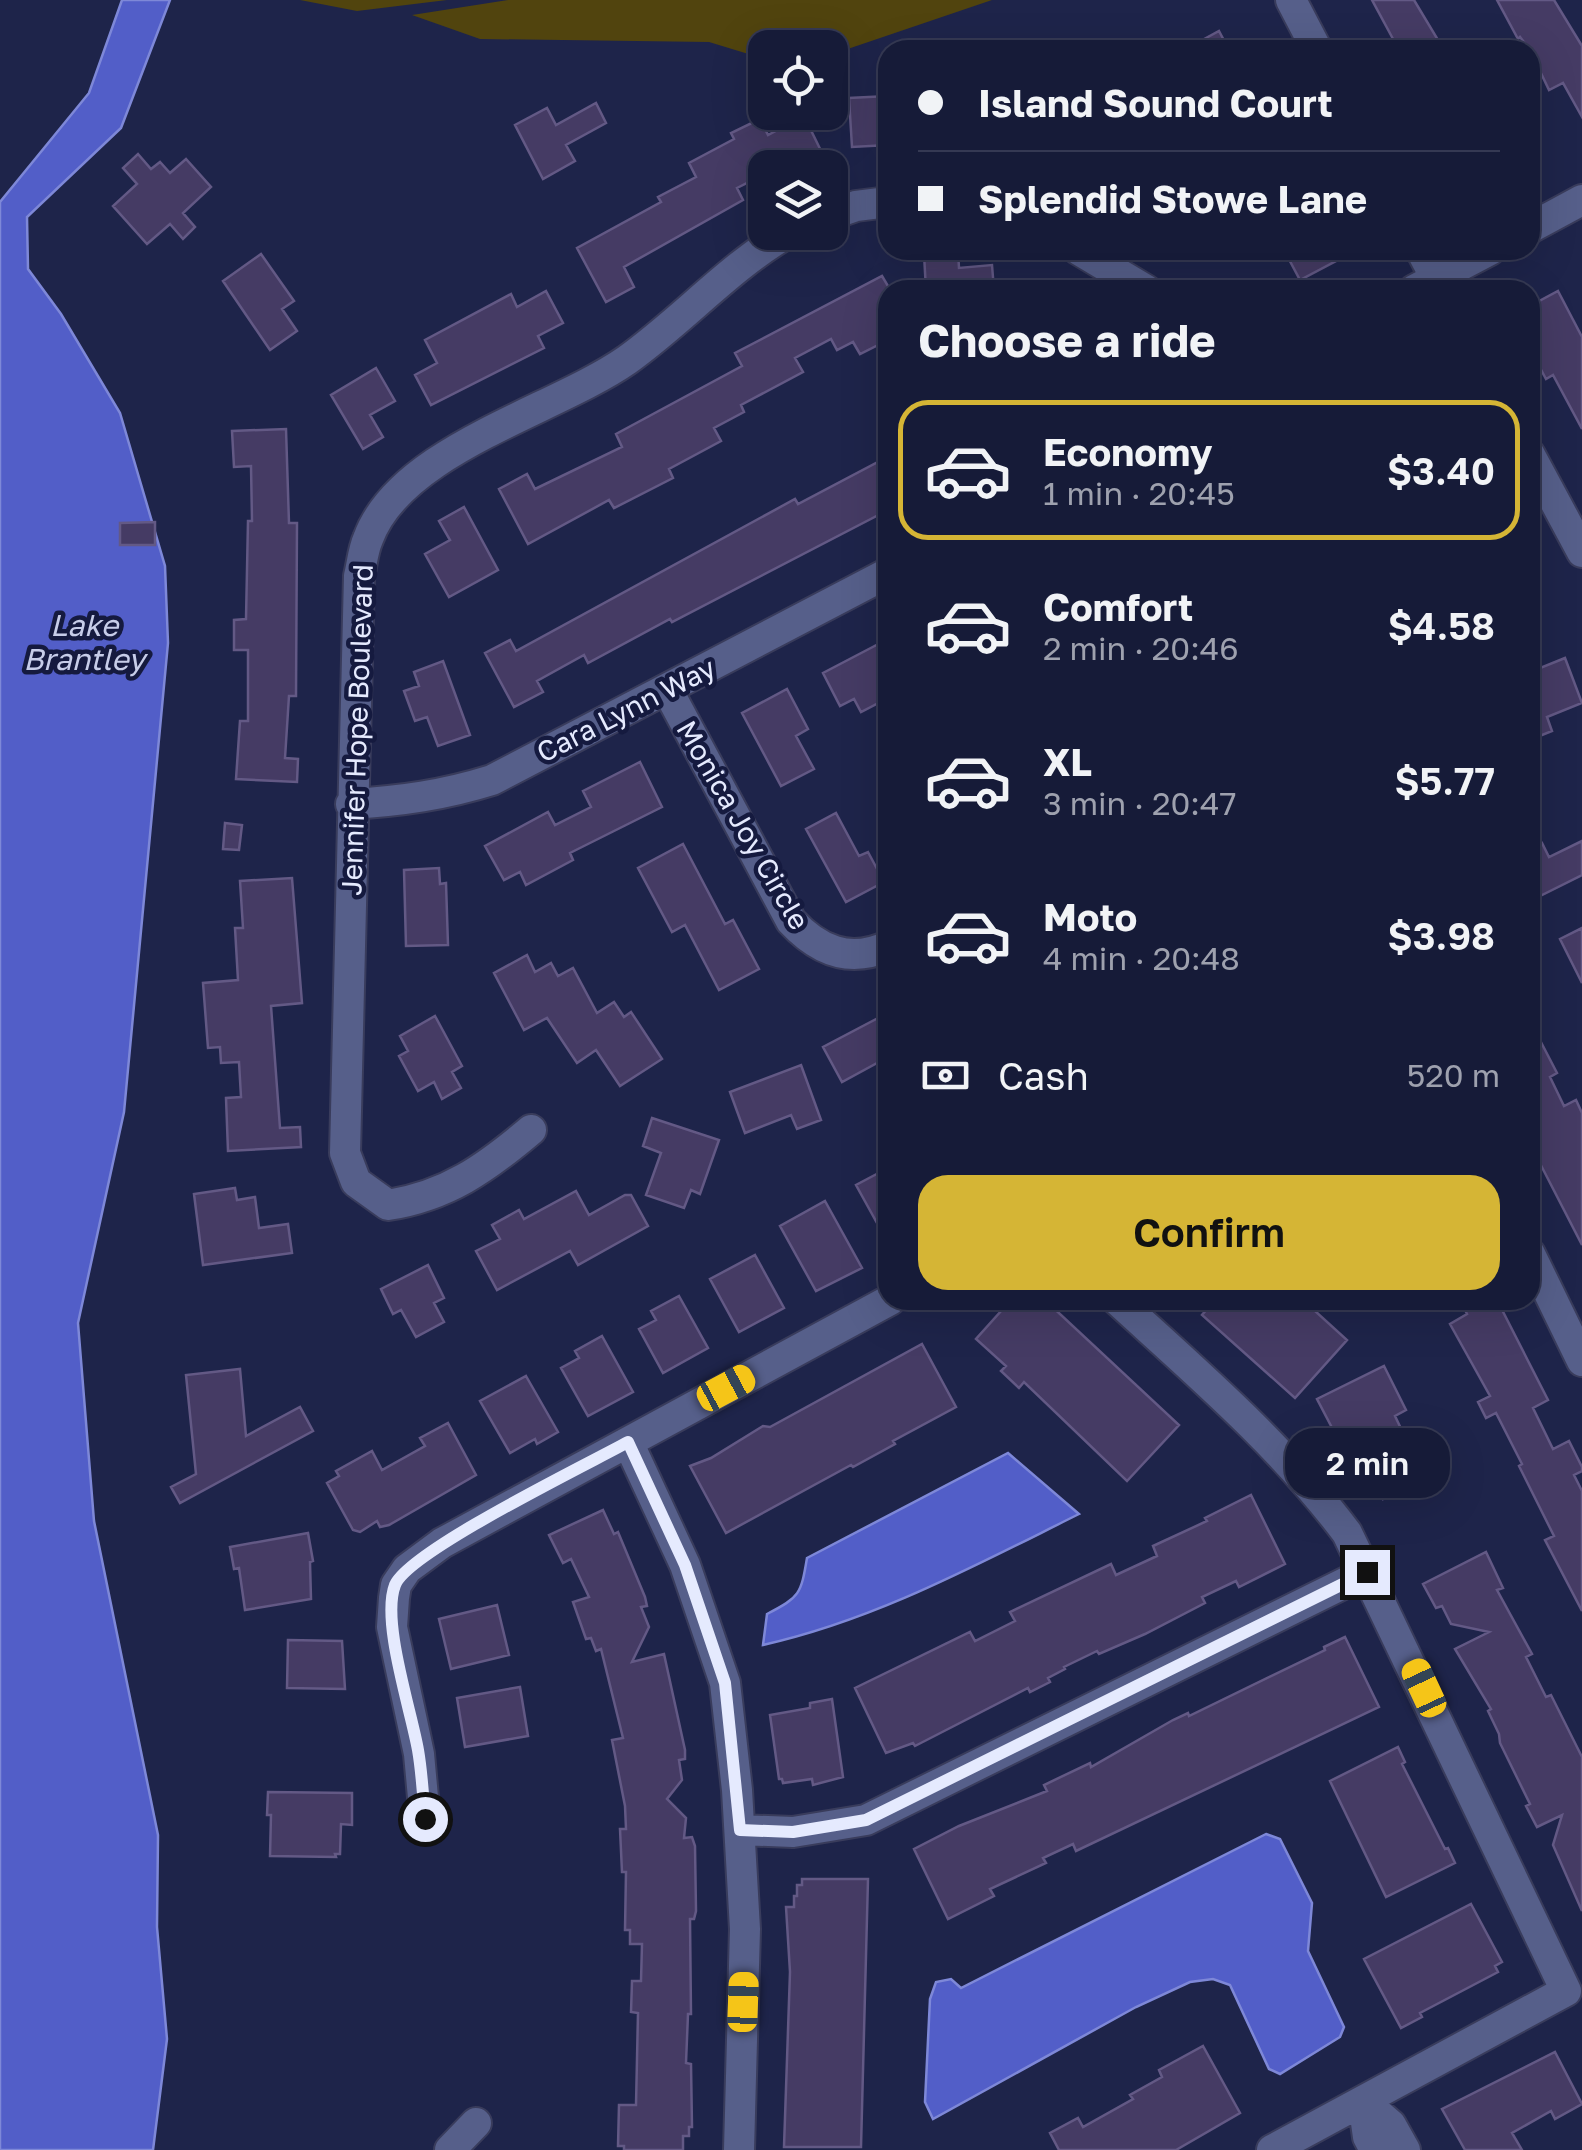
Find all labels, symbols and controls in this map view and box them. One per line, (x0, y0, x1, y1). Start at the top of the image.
map controls (748, 30, 848, 250)
button: locate (748, 30, 848, 130)
text: Island Sound Court (978, 80, 1333, 125)
button: layers (748, 150, 848, 250)
text: Splendid Stowe Lane (978, 176, 1367, 221)
text: Choose a ride (918, 313, 1216, 367)
icon: car (923, 425, 1013, 515)
text: Economy (1043, 429, 1212, 474)
text: $3.40 (1387, 448, 1495, 493)
text: 1 min · 20:45 (1043, 474, 1235, 512)
street label: Jennifer Hope Boulevard (334, 564, 379, 896)
icon: car (923, 580, 1013, 670)
text: Comfort (1043, 584, 1193, 629)
text: $4.58 (1388, 603, 1495, 648)
water label: Lake Brantley (23, 607, 149, 677)
text: 2 min · 20:46 (1043, 629, 1239, 667)
street label: Cara Lynn Way (531, 650, 721, 769)
street label: Monica Joy Circle (670, 715, 817, 935)
icon: car (923, 735, 1013, 825)
text: XL (1043, 739, 1092, 784)
text: $5.77 (1394, 758, 1495, 803)
text: 3 min · 20:47 (1043, 784, 1236, 822)
icon: car (923, 890, 1013, 980)
text: Moto (1043, 894, 1137, 939)
text: $3.98 (1388, 913, 1495, 958)
text: 4 min · 20:48 (1043, 939, 1240, 977)
icon: cash (918, 1048, 973, 1103)
text: Cash (998, 1053, 1089, 1098)
text: 520 m (1407, 1056, 1500, 1094)
button: Confirm (918, 1175, 1500, 1290)
car (692, 1361, 760, 1415)
callout: 2 min (1284, 1427, 1450, 1497)
text: 2 min (1326, 1444, 1409, 1482)
route end (1345, 1550, 1390, 1595)
car (1398, 1654, 1450, 1722)
route start (403, 1797, 448, 1842)
car (727, 1971, 759, 2033)

